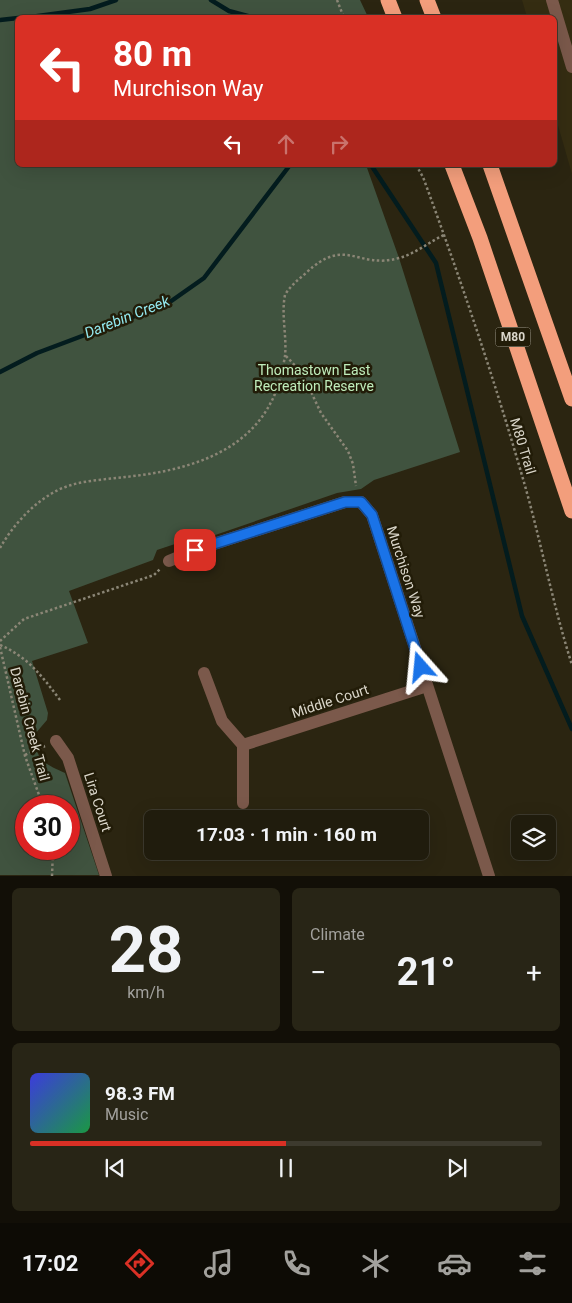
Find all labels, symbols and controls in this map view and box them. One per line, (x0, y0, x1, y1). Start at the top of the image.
text: 80 m (113, 34, 192, 75)
icon: left (30, 35, 95, 100)
text: Murchison Way (113, 76, 263, 101)
icon: left (219, 130, 247, 158)
icon: ahead (272, 130, 300, 158)
icon: right (325, 130, 353, 158)
water label: Darebin Creek (82, 291, 173, 342)
road number: M80 (496, 328, 530, 347)
park label: Thomastown East Recreation Reserve (254, 362, 374, 394)
street label: M80 Trail (507, 416, 539, 476)
street label: Murchison Way (384, 524, 429, 620)
pin (174, 529, 216, 571)
icon: arrive (181, 536, 209, 564)
position arrow (394, 640, 446, 692)
street label: Darebin Creek Trail (7, 665, 53, 783)
street label: Middle Court (289, 681, 371, 721)
street label: Lira Court (81, 771, 115, 834)
speed limit sign: 30 (15, 795, 80, 860)
map controls (511, 815, 556, 860)
button: layers (511, 815, 556, 860)
text: 17:03 · 1 min · 160 m (196, 823, 377, 846)
text: 28 (109, 912, 183, 988)
text: Climate (310, 925, 365, 944)
text: 21° (397, 950, 455, 994)
text: − (310, 956, 326, 989)
text: + (526, 956, 542, 989)
text: km/h (127, 983, 165, 1002)
text: 98.3 FM (105, 1082, 175, 1105)
text: Music (105, 1105, 148, 1124)
icon: previous (101, 1154, 129, 1182)
icon: pause (272, 1154, 300, 1182)
icon: next (443, 1154, 471, 1182)
icon: directions (122, 1246, 157, 1281)
icon: music (201, 1246, 236, 1281)
icon: phone (279, 1246, 314, 1281)
icon: climate (358, 1246, 393, 1281)
icon: car (437, 1246, 472, 1281)
icon: filters (515, 1246, 550, 1281)
text: 17:02 (22, 1251, 78, 1276)

